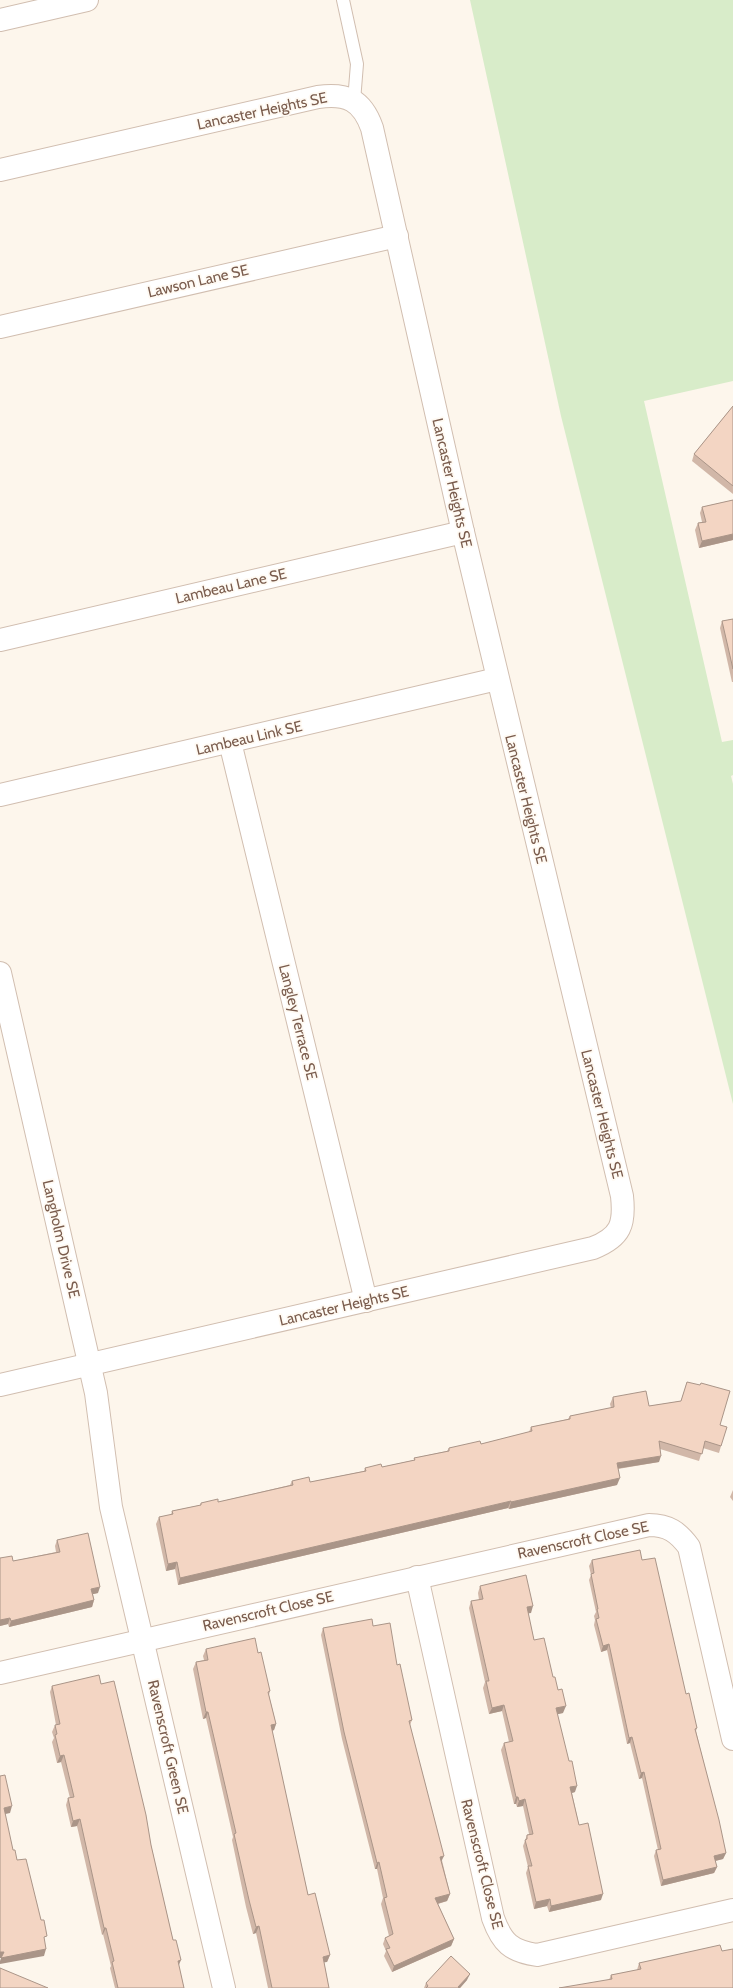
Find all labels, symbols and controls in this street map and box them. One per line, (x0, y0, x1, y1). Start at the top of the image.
street label: Lancaster Heights SE (195, 88, 329, 134)
street label: Lawson Lane SE (146, 261, 250, 301)
street label: Lancaster Heights SE (428, 416, 476, 550)
street label: Lambeau Lane SE (174, 564, 288, 608)
street label: Lambeau Link SE (194, 717, 304, 759)
street label: Lancaster Heights SE (501, 733, 551, 865)
street label: Langley Terrace SE (275, 962, 321, 1082)
street label: Lancaster Heights SE (577, 1048, 627, 1180)
street label: Langholm Drive SE (39, 1178, 83, 1300)
street label: Lancaster Heights SE (277, 1282, 411, 1330)
street label: Ravenscroft Close SE (516, 1517, 650, 1563)
street label: Ravenscroft Close SE (201, 1587, 335, 1635)
street label: Ravenscroft Green SE (144, 1678, 192, 1816)
street label: Ravenscroft Close SE (457, 1797, 507, 1931)

